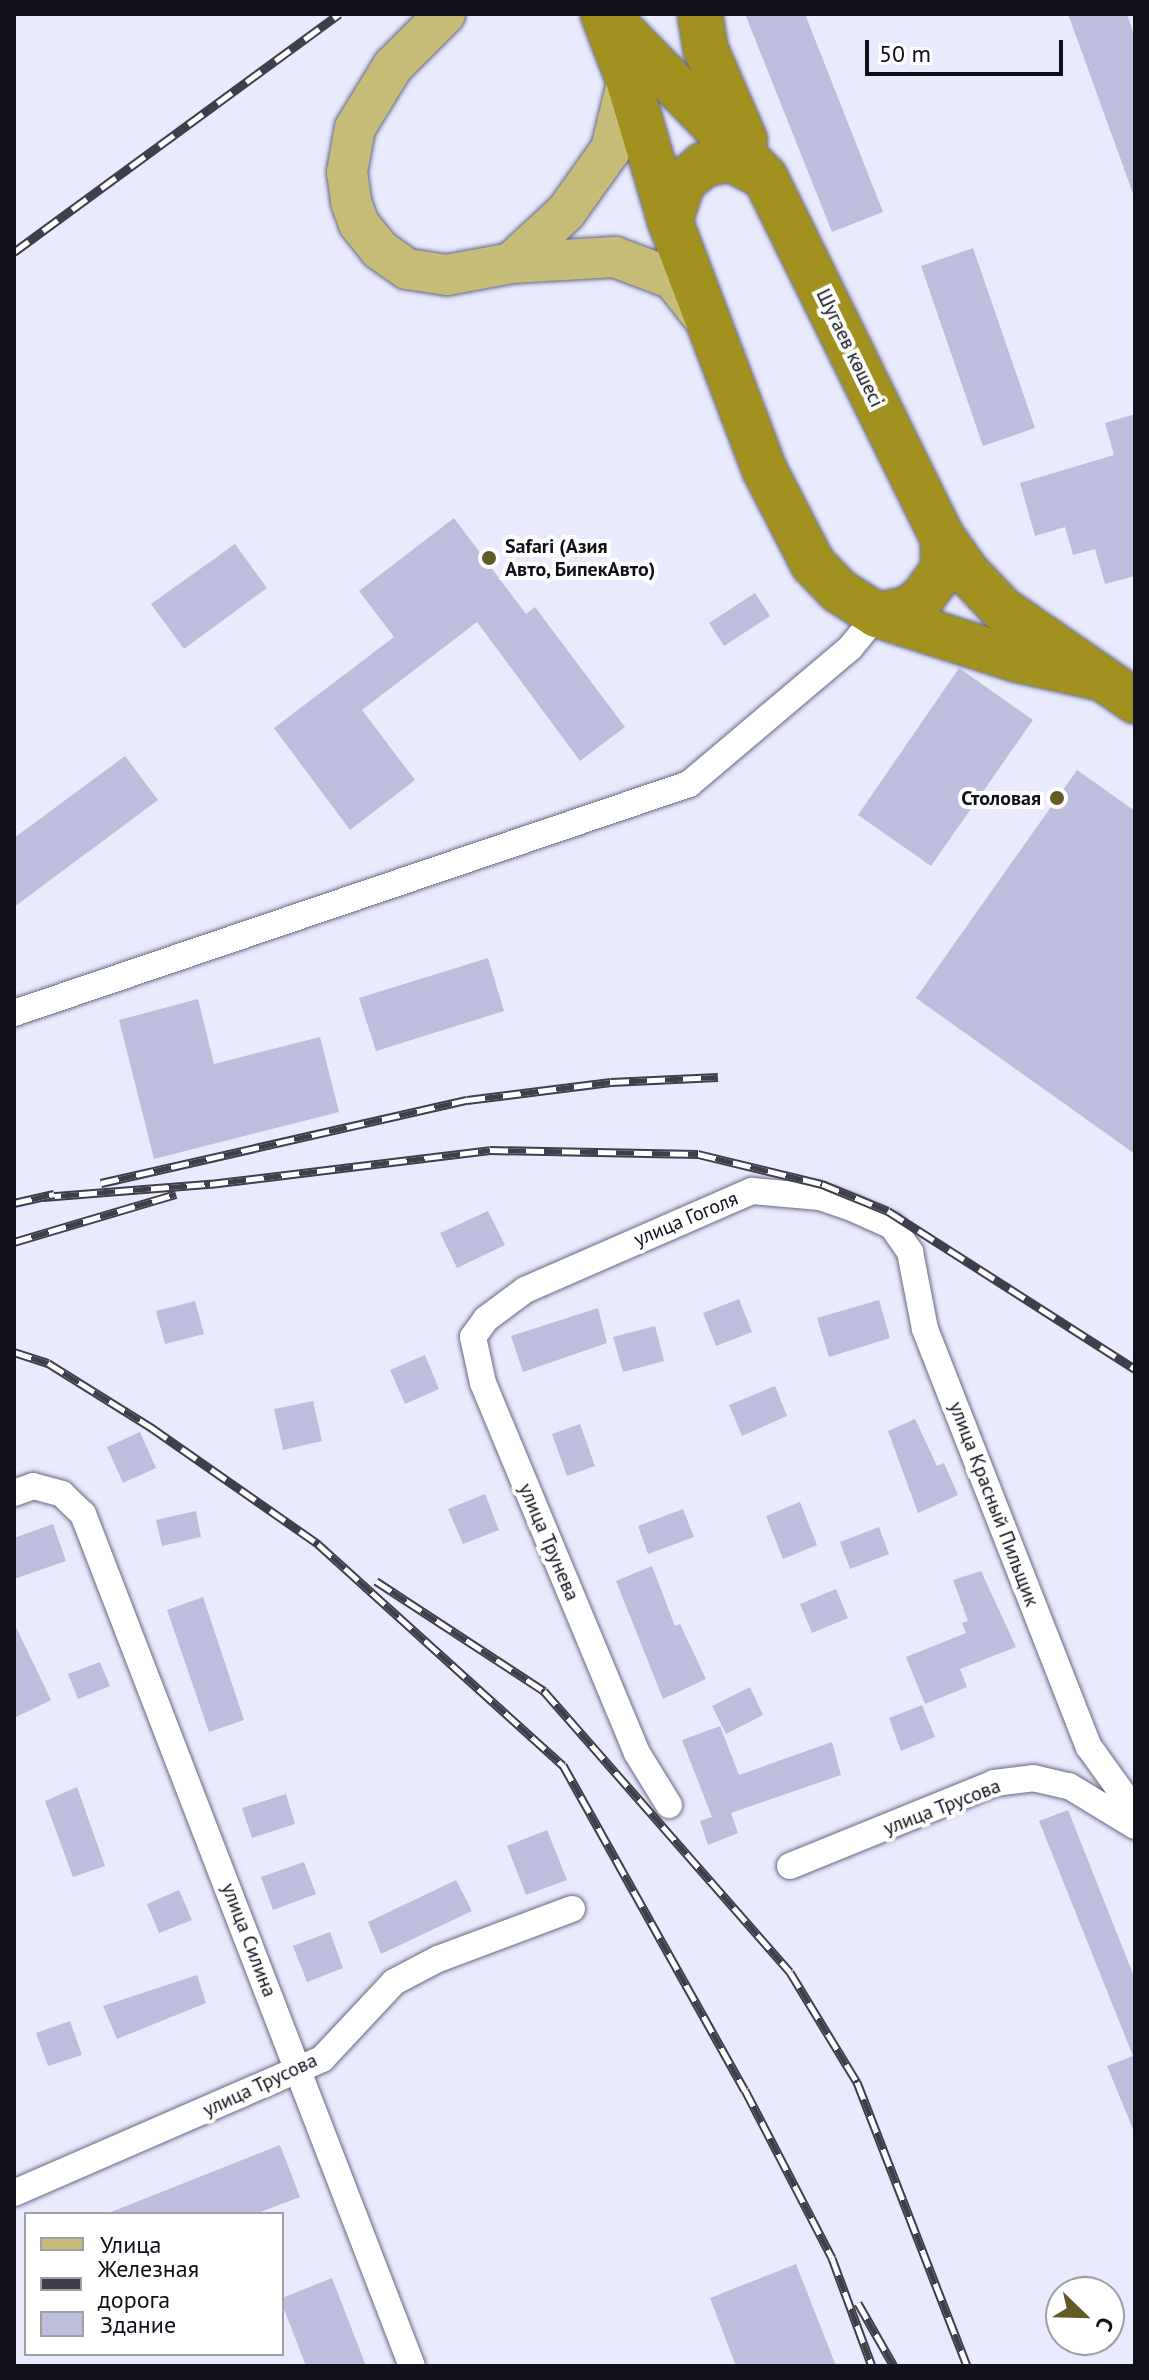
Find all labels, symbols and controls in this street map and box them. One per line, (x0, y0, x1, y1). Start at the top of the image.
scale bar (869, 24, 1067, 74)
text: 50 m (879, 38, 931, 69)
street label: Шугаев көшесі (811, 285, 889, 411)
place label: Safari (Азия Авто, БипекАвто) (505, 534, 657, 581)
marker: Safari (Азия Авто, БипекАвто) (480, 549, 498, 567)
place label: Столовая (961, 786, 1041, 810)
marker: Столовая (1048, 789, 1066, 807)
street label: улица Гоголя (630, 1186, 742, 1252)
street label: улица Красный Пильщик (944, 1398, 1044, 1610)
street label: улица Трунева (513, 1479, 585, 1605)
street label: улица Трусова (880, 1774, 1004, 1840)
street label: улица Силина (216, 1880, 282, 2000)
street label: улица Трусова (199, 2048, 321, 2122)
legend (24, 2212, 284, 2356)
text: Улица (100, 2229, 161, 2260)
text: Железная дорога (98, 2253, 199, 2315)
north arrow (1045, 2276, 1125, 2356)
text: Здание (100, 2309, 176, 2340)
text: С (1090, 2313, 1121, 2336)

